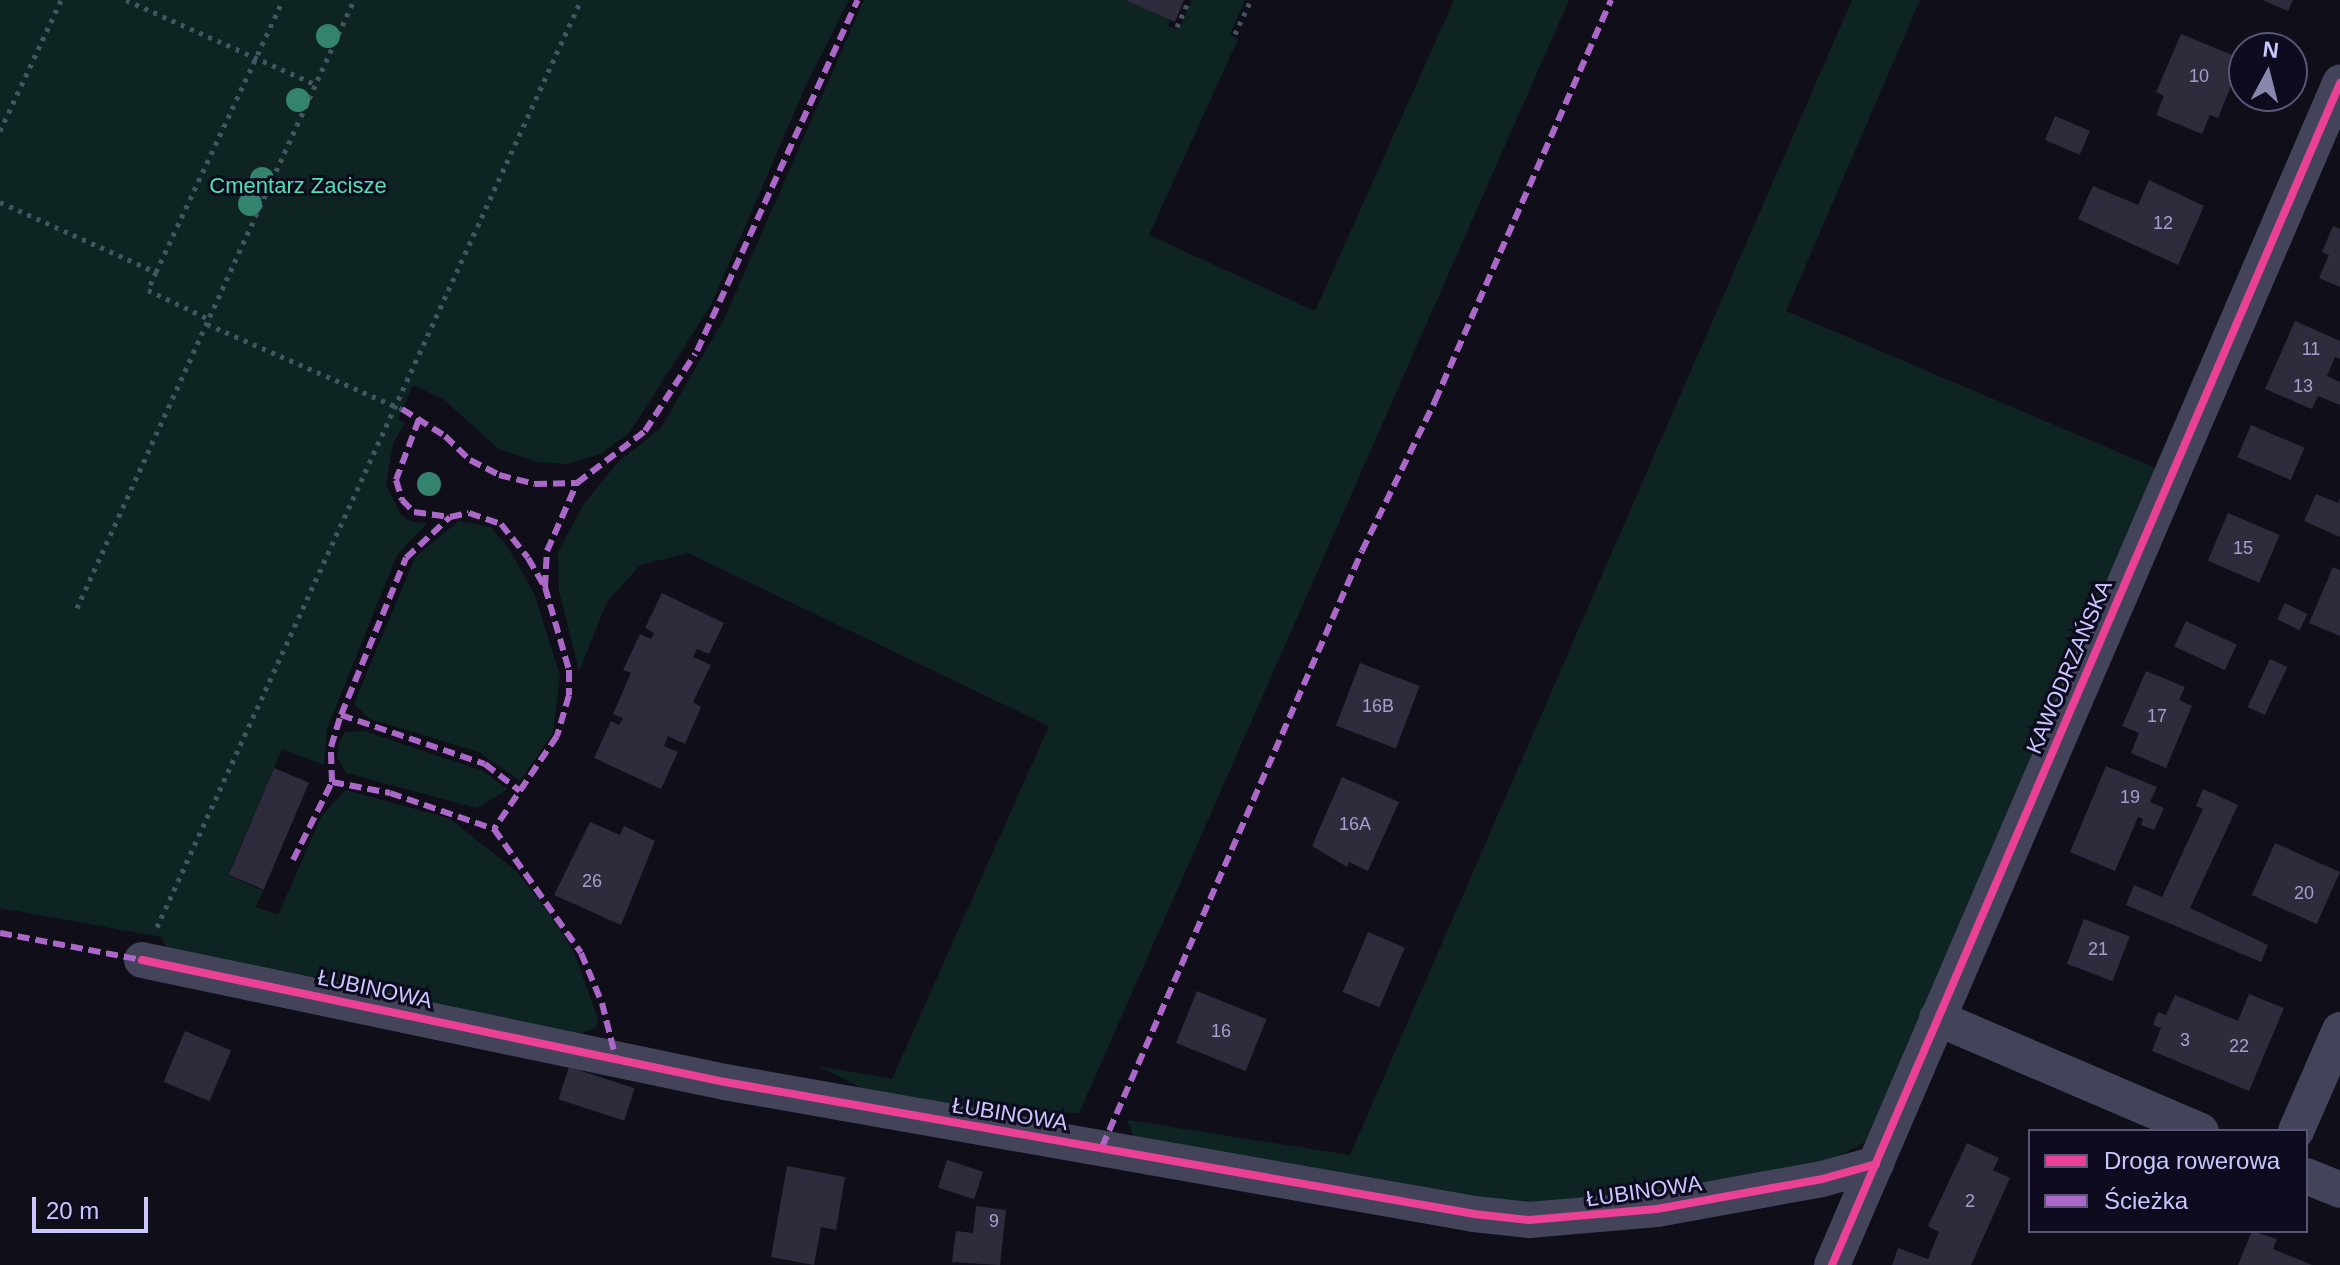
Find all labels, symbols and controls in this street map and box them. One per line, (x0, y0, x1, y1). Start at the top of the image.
north arrow (2228, 32, 2308, 112)
text: N (2261, 36, 2280, 63)
house number: 10 (2189, 65, 2209, 87)
park label: Cmentarz Zacisze (209, 173, 387, 199)
house number: 12 (2153, 212, 2173, 234)
house number: 11 (2302, 338, 2320, 360)
house number: 13 (2293, 375, 2313, 397)
house number: 15 (2233, 537, 2253, 559)
street label: KAWODRZAŃSKA (2020, 576, 2118, 758)
house number: 16B (1362, 695, 1394, 717)
house number: 17 (2147, 705, 2167, 727)
house number: 19 (2120, 786, 2140, 808)
house number: 16A (1339, 813, 1371, 835)
house number: 26 (582, 870, 602, 892)
house number: 20 (2294, 882, 2314, 904)
house number: 21 (2088, 938, 2108, 960)
street label: ŁUBINOWA (315, 964, 435, 1014)
house number: 16 (1211, 1020, 1231, 1042)
house number: 3 (2180, 1029, 2190, 1051)
house number: 22 (2229, 1035, 2249, 1057)
street label: ŁUBINOWA (950, 1092, 1070, 1136)
legend (2028, 1129, 2308, 1233)
text: Droga rowerowa (2104, 1147, 2280, 1174)
street label: ŁUBINOWA (1584, 1170, 1704, 1212)
scale bar (36, 1181, 152, 1231)
text: Ścieżka (2104, 1187, 2188, 1214)
house number: 2 (1965, 1190, 1975, 1212)
text: 20 m (46, 1197, 99, 1224)
house number: 9 (989, 1210, 999, 1232)

